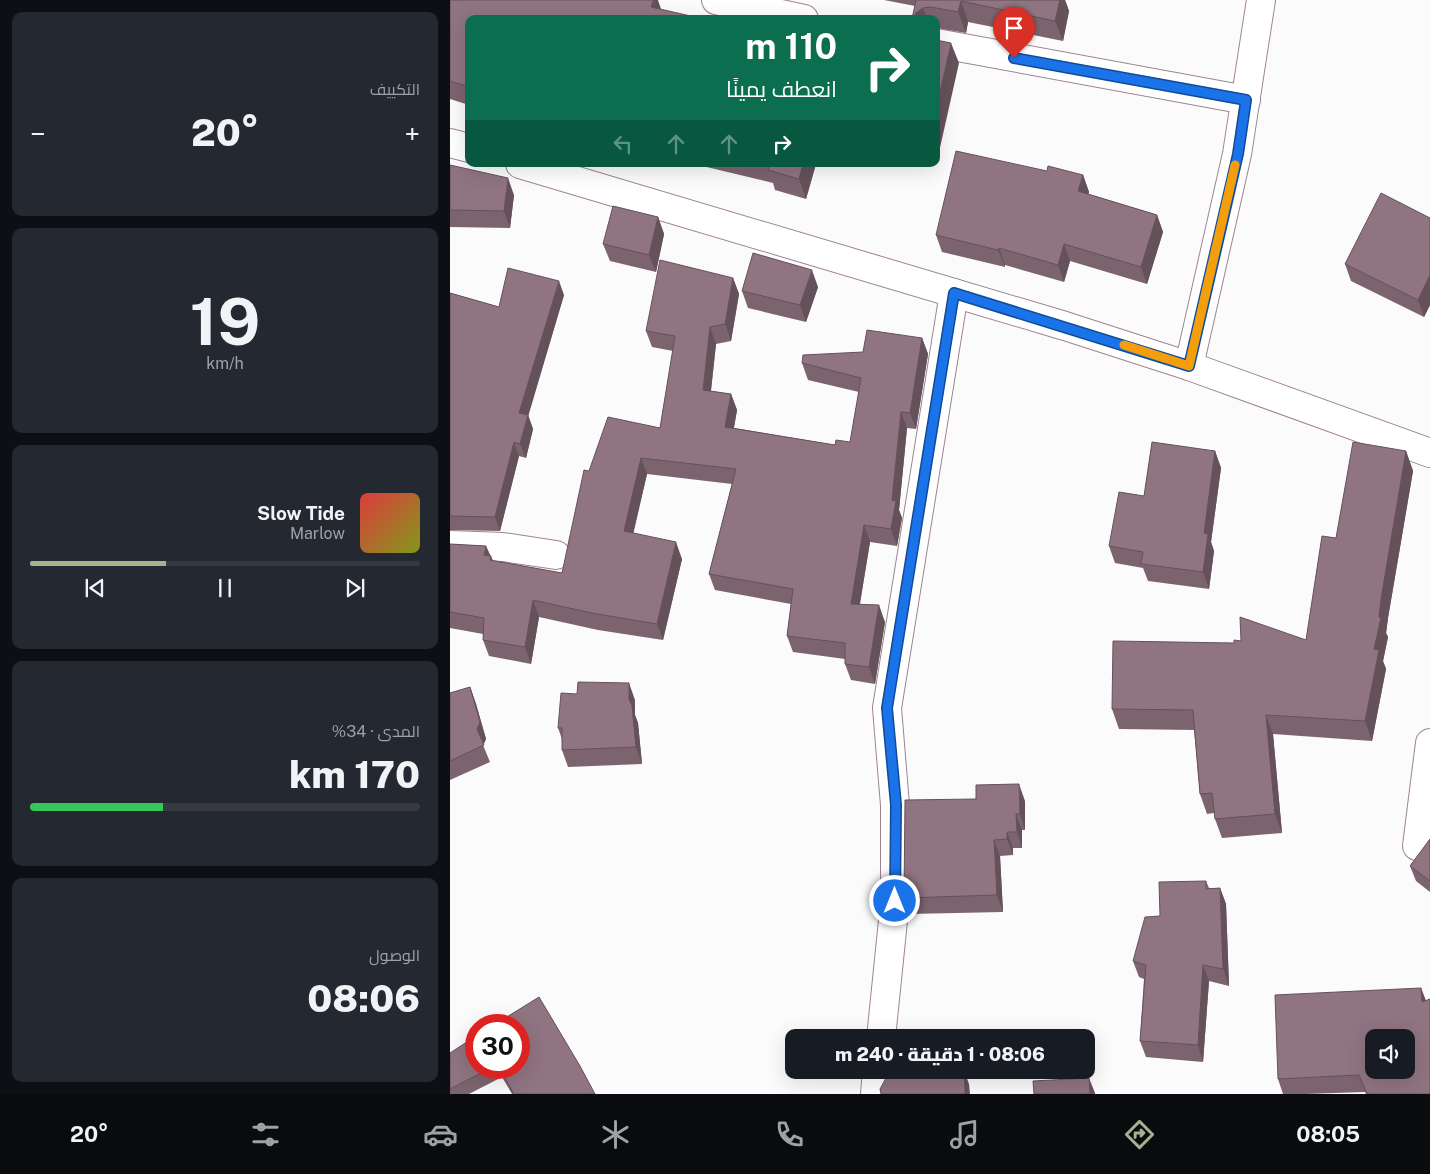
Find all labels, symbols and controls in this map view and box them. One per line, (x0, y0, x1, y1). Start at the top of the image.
pin (993, 7, 1035, 58)
icon: arrive (1000, 14, 1028, 42)
text: 110 m (745, 26, 837, 67)
icon: right (855, 35, 920, 100)
text: انعطف يمينًا (726, 76, 837, 102)
text: التكييف (370, 80, 420, 99)
text: 20° (191, 110, 259, 155)
text: − (30, 117, 46, 150)
text: + (404, 117, 420, 150)
icon: left (609, 130, 637, 158)
icon: ahead (662, 130, 690, 158)
icon: ahead (715, 130, 743, 158)
icon: right (768, 130, 796, 158)
text: 19 (190, 283, 260, 360)
text: km/h (206, 354, 244, 373)
text: Slow Tide (257, 502, 345, 524)
text: Marlow (290, 524, 345, 543)
icon: previous (81, 574, 109, 602)
icon: pause (211, 574, 239, 602)
icon: next (341, 574, 369, 602)
text: المدى · 34% (332, 722, 420, 741)
text: 170 km (289, 752, 420, 797)
position arrow (868, 874, 920, 926)
text: الوصول (369, 946, 420, 965)
text: 08:06 (307, 976, 420, 1021)
speed limit sign: 30 (465, 1014, 530, 1079)
map controls (1365, 1029, 1415, 1079)
button: sound (1365, 1029, 1415, 1079)
text: 08:06 · 1 دقيقة · 240 m (835, 1043, 1045, 1065)
icon: filters (248, 1117, 283, 1152)
icon: car (423, 1117, 458, 1152)
icon: climate (598, 1117, 633, 1152)
icon: phone (772, 1117, 807, 1152)
icon: music (947, 1117, 982, 1152)
icon: directions (1122, 1117, 1157, 1152)
text: 20° (70, 1121, 109, 1147)
text: 08:05 (1296, 1121, 1360, 1147)

